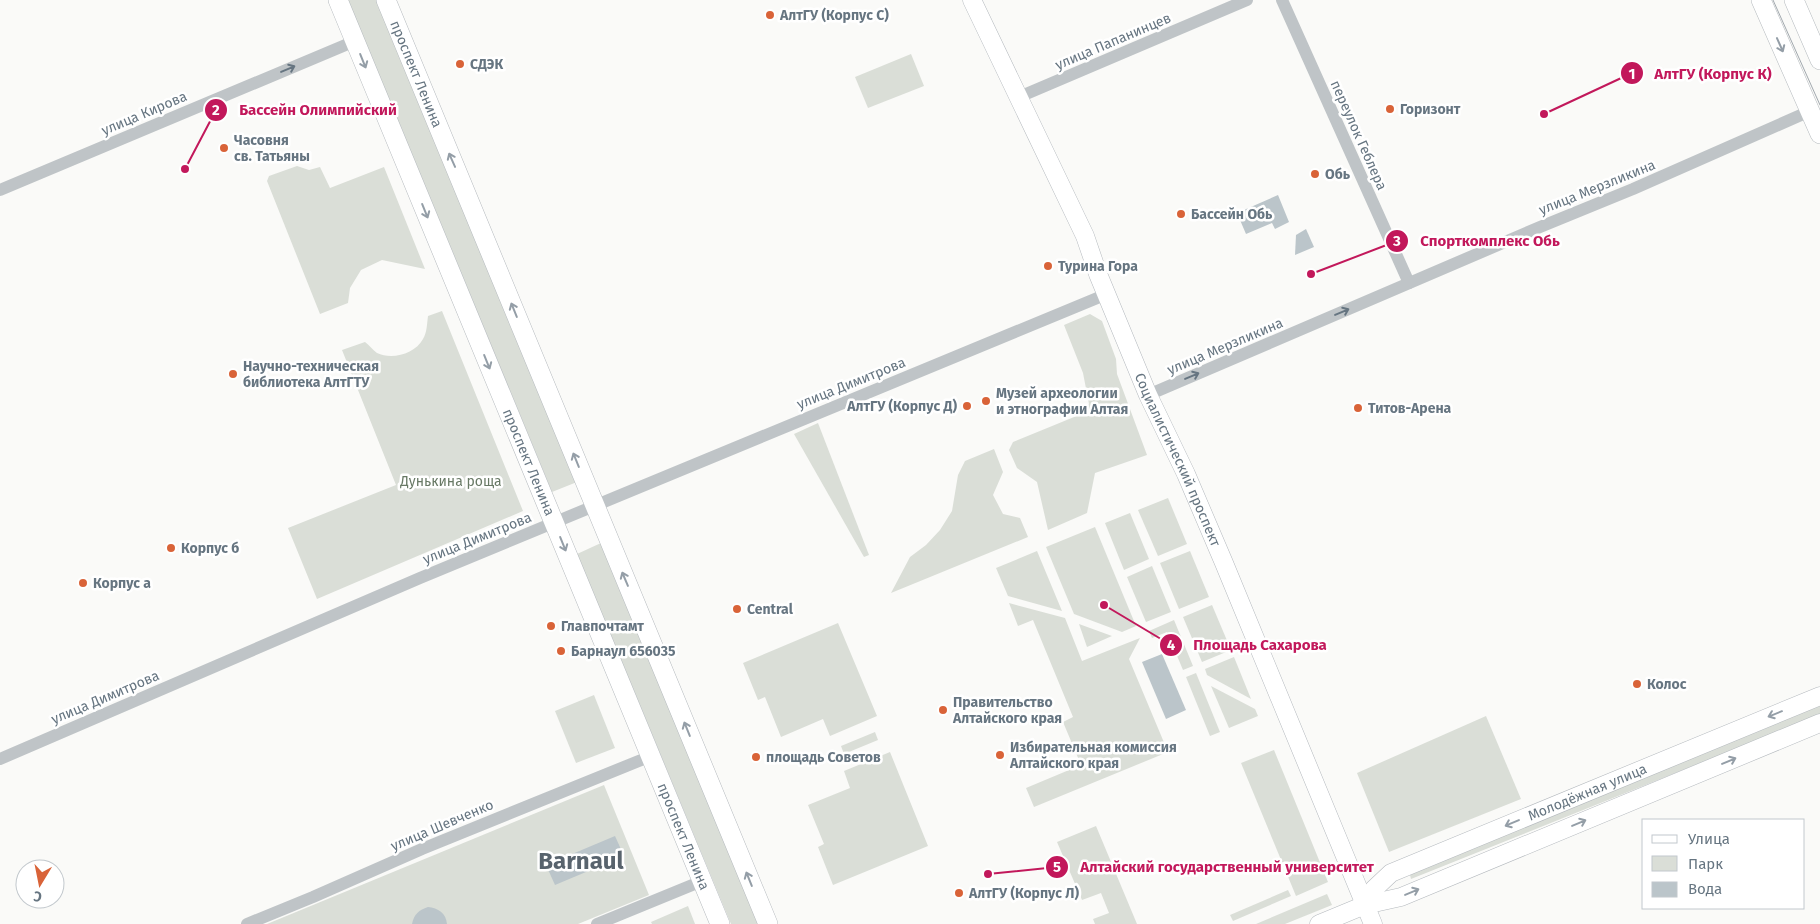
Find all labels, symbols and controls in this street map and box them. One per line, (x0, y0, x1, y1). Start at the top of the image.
place label: АлтГУ (Корпус С) (779, 7, 889, 24)
marker: АлтГУ (Корпус С) (764, 9, 776, 21)
street label: улица Папанинцев (1053, 9, 1174, 74)
street label: проспект Ленина (386, 18, 446, 130)
one-way arrow (1776, 37, 1786, 52)
one-way arrow (359, 53, 369, 68)
place label: СДЭК (470, 56, 503, 73)
marker: СДЭК (454, 58, 466, 70)
callout: АлтГУ (Корпус К) (1620, 58, 1782, 88)
one-way arrow (280, 63, 295, 73)
text: 1 (1629, 65, 1635, 83)
text: АлтГУ (Корпус К) (1653, 65, 1772, 83)
street label: переулок Геблера (1327, 78, 1390, 193)
street label: улица Кирова (99, 88, 190, 139)
callout: Бассейн Олимпийский (204, 95, 407, 125)
text: 2 (212, 101, 220, 119)
text: Бассейн Олимпийский (239, 101, 397, 119)
place label: Горизонт (1400, 101, 1461, 118)
marker: Горизонт (1384, 103, 1396, 115)
place label: Часовня св. Татьяны (234, 132, 310, 165)
marker: Часовня св. Татьяны (218, 142, 230, 154)
one-way arrow (446, 153, 456, 168)
street label: улица Мерзликина (1536, 156, 1658, 219)
place label: Обь (1325, 166, 1351, 183)
marker: Обь (1309, 168, 1321, 180)
one-way arrow (421, 203, 431, 218)
place label: Бассейн Обь (1191, 206, 1273, 223)
marker: Бассейн Обь (1175, 208, 1187, 220)
callout: Спорткомплекс Обь (1385, 226, 1570, 256)
text: 3 (1392, 232, 1401, 250)
text: Спорткомплекс Обь (1420, 232, 1560, 250)
place label: Турина Гора (1058, 258, 1138, 275)
marker: Турина Гора (1042, 260, 1054, 272)
one-way arrow (509, 303, 519, 318)
one-way arrow (1334, 306, 1349, 316)
street label: улица Мерзликина (1165, 314, 1286, 379)
one-way arrow (484, 354, 493, 369)
street label: улица Димитрова (794, 354, 908, 413)
place label: Научно-техническая библиотека АлтГТУ (243, 358, 379, 391)
marker: Научно-техническая библиотека АлтГТУ (227, 368, 239, 380)
one-way arrow (1184, 370, 1199, 380)
street label: Социалистический проспект (1131, 371, 1224, 550)
place label: Музей археологии и этнографии Алтая (996, 385, 1128, 418)
marker: Музей археологии и этнографии Алтая (980, 395, 992, 407)
place label: АлтГУ (Корпус Д) (846, 398, 957, 415)
marker: АлтГУ (Корпус Д) (961, 400, 973, 412)
place label: Титов-Арена (1368, 400, 1452, 417)
marker: Титов-Арена (1352, 402, 1364, 414)
street label: проспект Ленина (499, 406, 558, 518)
one-way arrow (571, 453, 580, 469)
park label: Дунькина роща (399, 473, 502, 490)
street label: улица Димитрова (420, 509, 534, 568)
one-way arrow (559, 536, 568, 551)
place label: Корпус б (181, 540, 239, 557)
marker: Корпус б (165, 542, 177, 554)
one-way arrow (619, 572, 629, 587)
place label: Корпус а (93, 575, 151, 592)
marker: Корпус а (77, 577, 89, 589)
place label: Central (747, 601, 794, 618)
marker: Central (731, 603, 743, 615)
place label: Главпочтамт (561, 618, 644, 635)
marker: Главпочтамт (545, 620, 557, 632)
callout: Площадь Сахарова (1158, 630, 1337, 660)
text: 4 (1167, 636, 1176, 654)
text: Площадь Сахарова (1193, 636, 1327, 654)
place label: Барнаул 656035 (571, 643, 676, 660)
marker: Барнаул 656035 (555, 645, 567, 657)
street label: улица Димитрова (49, 667, 162, 728)
place label: Колос (1647, 676, 1687, 693)
marker: Колос (1631, 678, 1643, 690)
place label: Правительство Алтайского края (952, 694, 1062, 727)
marker: Правительство Алтайского края (937, 704, 949, 716)
one-way arrow (1768, 710, 1783, 720)
one-way arrow (682, 722, 691, 737)
place label: Избирательная комиссия Алтайского края (1009, 739, 1177, 772)
place label: площадь Советов (766, 749, 881, 766)
marker: Избирательная комиссия Алтайского края (994, 749, 1006, 761)
marker: площадь Советов (750, 751, 762, 763)
one-way arrow (1721, 756, 1736, 765)
street label: Молодёжная улица (1526, 760, 1649, 825)
street label: проспект Ленина (654, 780, 713, 893)
street label: улица Шевченко (388, 796, 496, 855)
one-way arrow (1570, 818, 1586, 827)
one-way arrow (1505, 819, 1520, 829)
legend (1642, 819, 1805, 909)
text: Улица (1688, 830, 1730, 848)
district label: Barnaul (538, 847, 625, 875)
callout: Алтайский государственный университет (1045, 852, 1383, 882)
text: Парк (1688, 855, 1723, 873)
text: 5 (1053, 858, 1061, 876)
text: Алтайский государственный университет (1079, 858, 1375, 876)
north arrow (15, 859, 65, 909)
one-way arrow (744, 872, 753, 887)
text: Вода (1688, 880, 1722, 898)
place label: АлтГУ (Корпус Л) (968, 885, 1079, 902)
text: С (32, 887, 43, 905)
marker: АлтГУ (Корпус Л) (953, 887, 965, 899)
one-way arrow (1404, 887, 1419, 896)

